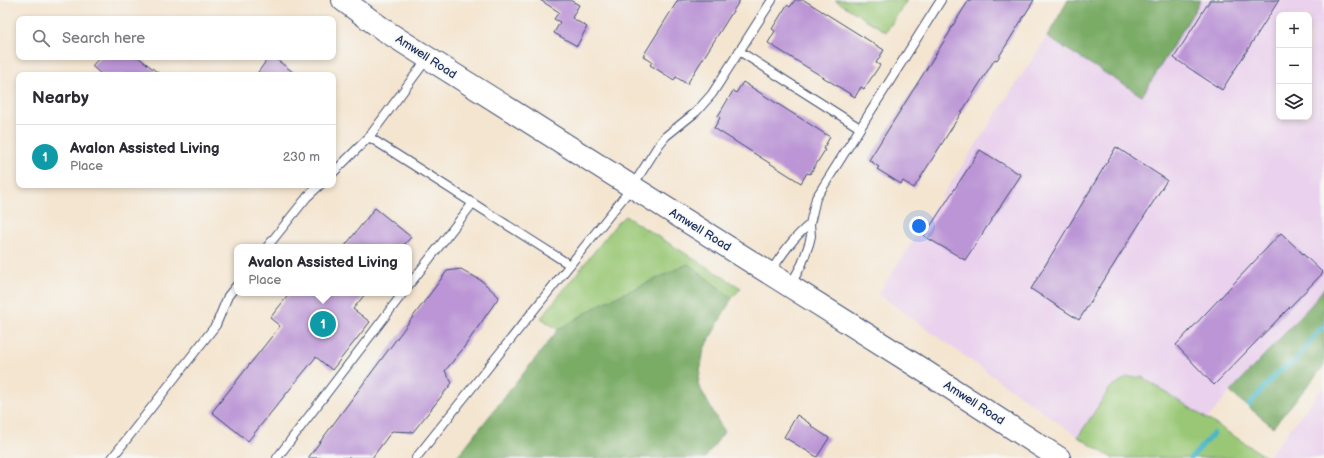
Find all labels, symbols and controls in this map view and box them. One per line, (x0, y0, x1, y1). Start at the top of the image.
map controls (1276, 12, 1312, 120)
button: + (1276, 12, 1312, 48)
search box (16, 16, 336, 60)
icon: search (30, 27, 52, 49)
text: Search here (62, 29, 145, 48)
street label: Amwell Road (393, 32, 459, 82)
button: − (1276, 48, 1312, 84)
button: layers (1276, 84, 1312, 120)
text: Nearby (32, 88, 89, 108)
text: Avalon Assisted Living (70, 139, 220, 158)
text: 1 (42, 149, 48, 165)
text: 230 m (283, 149, 320, 165)
text: Place (70, 158, 103, 174)
street label: Amwell Road (666, 205, 734, 255)
your location (909, 216, 929, 236)
popup (234, 244, 412, 296)
text: Avalon Assisted Living (248, 253, 398, 272)
text: Place (248, 272, 281, 288)
pin: 1 (310, 309, 336, 339)
street label: Amwell Road (941, 378, 1007, 428)

